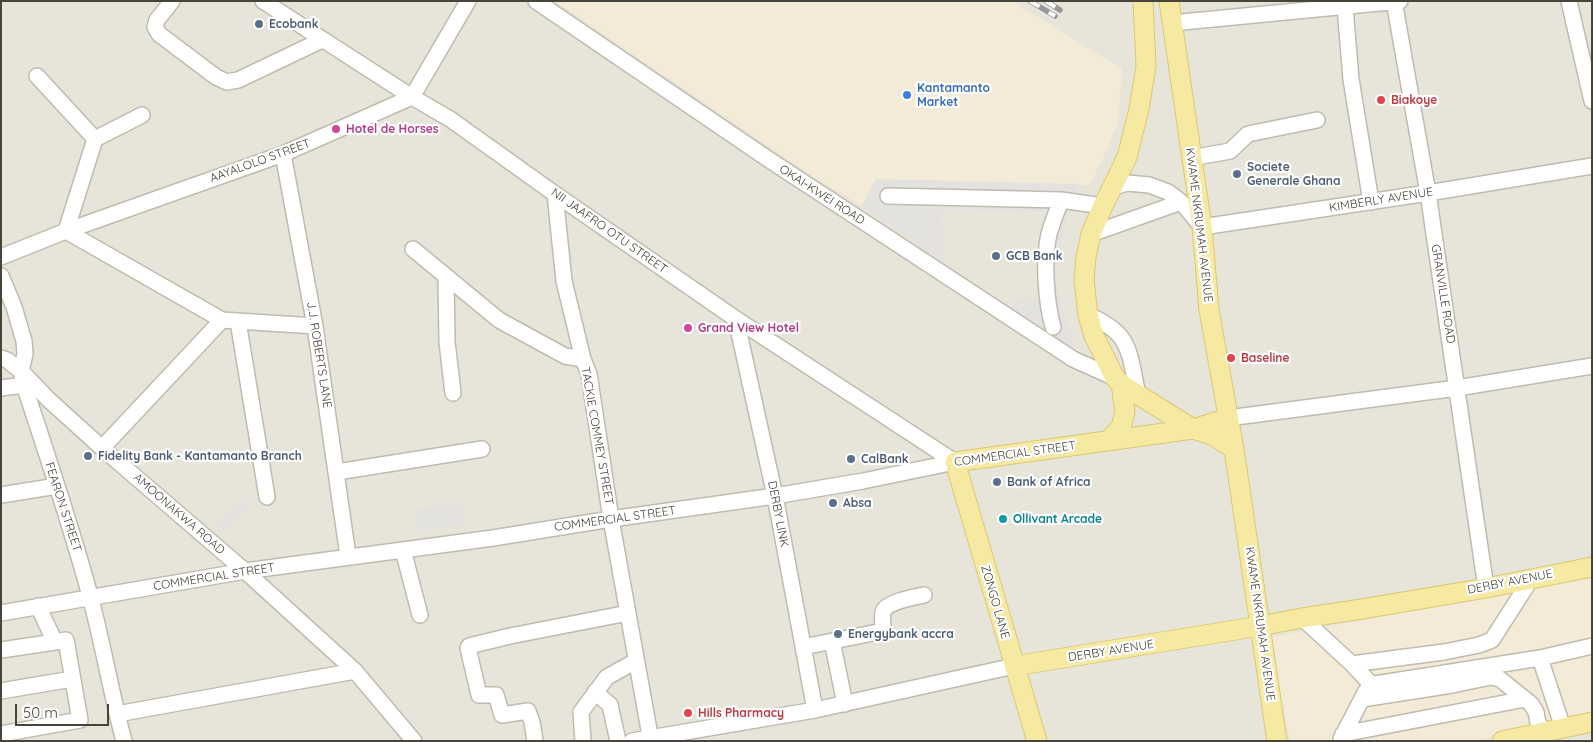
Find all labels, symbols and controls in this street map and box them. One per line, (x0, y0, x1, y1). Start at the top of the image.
place label: Ecobank (269, 17, 319, 31)
marker: Ecobank (253, 18, 265, 30)
place label: Kantamanto Market (917, 81, 990, 109)
marker: Kantamanto Market (901, 89, 913, 101)
place label: Biakoye (1391, 93, 1437, 107)
marker: Biakoye (1375, 94, 1387, 106)
place label: Hotel de Horses (346, 122, 439, 136)
marker: Hotel de Horses (330, 123, 342, 135)
street label: AAYALOLO STREET (208, 136, 312, 186)
street label: KWAME NKRUMAH AVENUE (1182, 147, 1216, 303)
place label: Societe Generale Ghana (1247, 160, 1340, 188)
street label: OKAI-KWEI ROAD (777, 162, 867, 228)
marker: Societe Generale Ghana (1231, 168, 1243, 180)
street label: NII JAAFRO OTU STREET (548, 185, 670, 277)
street label: KIMBERLY AVENUE (1328, 185, 1434, 215)
street label: GRANVILLE ROAD (1428, 243, 1458, 345)
place label: GCB Bank (1006, 249, 1062, 263)
marker: GCB Bank (990, 250, 1002, 262)
street label: J.J. ROBERTS LANE (303, 301, 335, 409)
place label: Grand View Hotel (698, 321, 799, 335)
marker: Grand View Hotel (682, 322, 694, 334)
place label: Baseline (1241, 351, 1290, 365)
marker: Baseline (1225, 352, 1237, 364)
street label: TACKIE COMMEY STREET (578, 366, 616, 506)
street label: COMMERCIAL STREET (953, 438, 1077, 470)
place label: Fidelity Bank - Kantamanto Branch (98, 449, 302, 463)
marker: Fidelity Bank - Kantamanto Branch (82, 450, 94, 462)
place label: CalBank (861, 452, 909, 466)
marker: CalBank (845, 453, 857, 465)
street label: FEARON STREET (42, 460, 84, 554)
street label: AMOONAKWA ROAD (130, 470, 228, 558)
place label: Bank of Africa (1007, 475, 1091, 489)
marker: Bank of Africa (991, 476, 1003, 488)
street label: DERBY LINK (765, 480, 791, 548)
place label: Absa (843, 496, 872, 510)
marker: Absa (827, 497, 839, 509)
street label: COMMERCIAL STREET (553, 503, 677, 535)
place label: Ollivant Arcade (1013, 512, 1102, 526)
marker: Ollivant Arcade (997, 513, 1009, 525)
street label: KWAME NKRUMAH AVENUE (1242, 546, 1278, 702)
street label: COMMERCIAL STREET (152, 560, 276, 594)
street label: ZONGO LANE (978, 563, 1012, 641)
street label: DERBY AVENUE (1466, 567, 1554, 597)
place label: Energybank accra (848, 627, 954, 641)
marker: Energybank accra (832, 628, 844, 640)
street label: DERBY AVENUE (1067, 637, 1155, 665)
scale bar (18, 694, 111, 726)
text: 50 m (23, 703, 58, 722)
place label: Hills Pharmacy (698, 706, 784, 720)
marker: Hills Pharmacy (682, 707, 694, 719)

